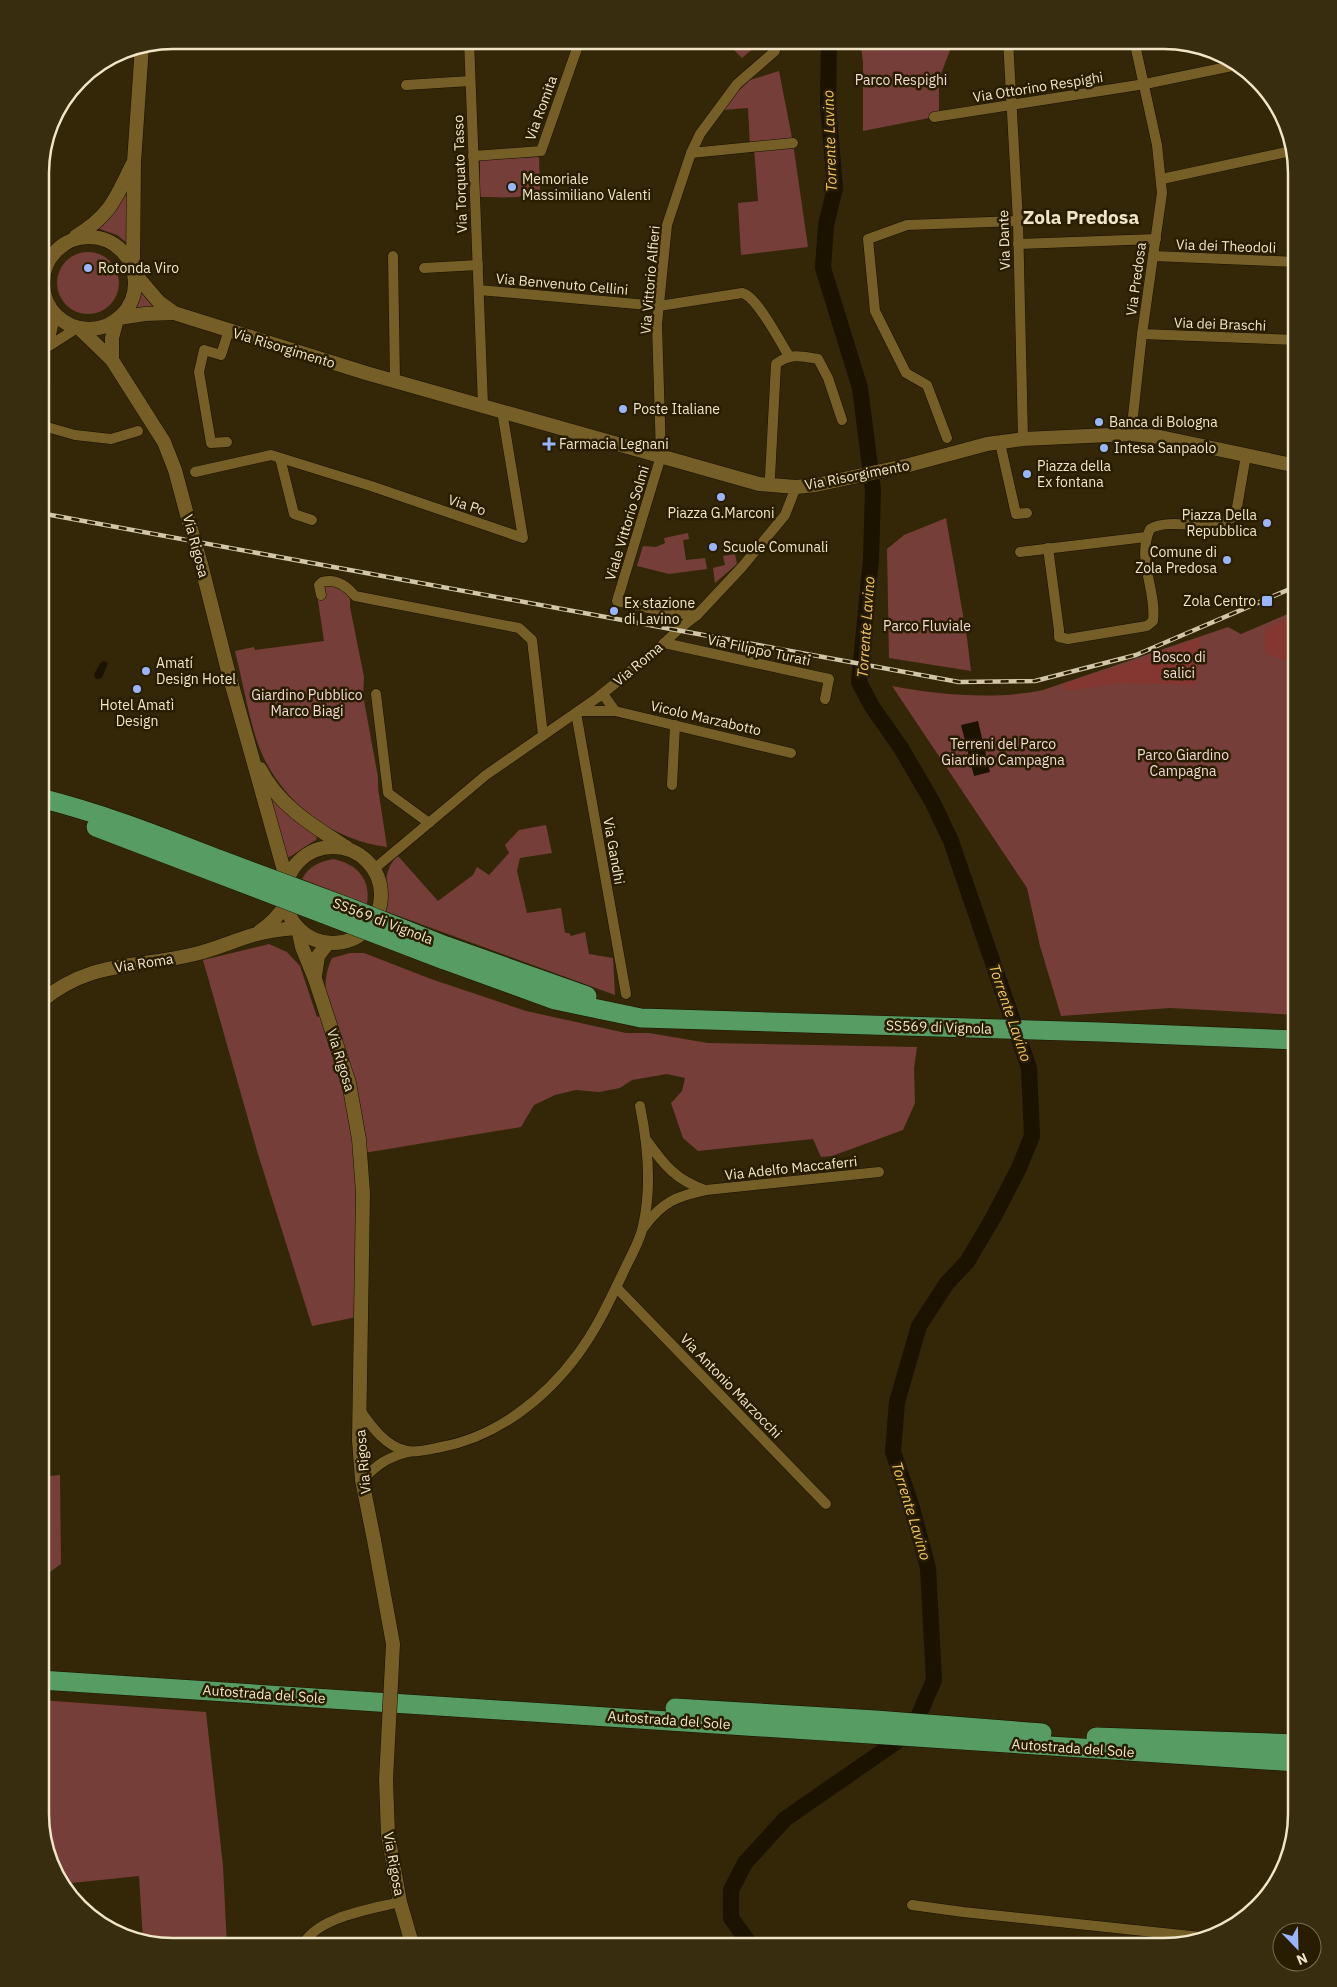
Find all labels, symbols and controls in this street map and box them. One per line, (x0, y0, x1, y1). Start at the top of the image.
street label: Via Ottorino Respighi (972, 68, 1104, 106)
park label: Parco Respighi (855, 71, 947, 89)
street label: Via Romita (521, 73, 561, 143)
water label: Torrente Lavino (818, 90, 841, 192)
street label: Via Torquato Tasso (449, 114, 471, 233)
place label: Memoriale Massimiliano Valenti (522, 170, 651, 204)
marker: Memoriale Massimiliano Valenti (506, 181, 518, 193)
district label: Zola Predosa (1023, 205, 1139, 229)
street label: Via Dante (994, 209, 1014, 270)
street label: Via Vittorio Alfieri (636, 225, 664, 335)
street label: Via dei Theodoli (1176, 235, 1276, 257)
street label: Via Predosa (1122, 241, 1150, 317)
place label: Rotonda Viro (98, 259, 179, 277)
marker: Rotonda Viro (82, 262, 94, 274)
street label: Via Benvenuto Cellini (495, 269, 629, 299)
street label: Via dei Braschi (1173, 313, 1267, 335)
street label: Via Risorgimento (231, 324, 338, 372)
place label: Poste Italiane (633, 400, 720, 418)
marker: Poste Italiane (617, 403, 629, 415)
place label: Banca di Bologna (1109, 413, 1218, 431)
marker: Banca di Bologna (1093, 416, 1105, 428)
place label: Farmacia Legnani (559, 435, 669, 453)
marker: Farmacia Legnani (543, 438, 555, 450)
place label: Intesa Sanpaolo (1114, 439, 1216, 457)
marker: Intesa Sanpaolo (1098, 442, 1110, 454)
street label: Via Risorgimento (803, 456, 911, 494)
place label: Piazza della Ex fontana (1037, 457, 1112, 491)
street label: Viale Vittorio Solmi (601, 463, 653, 583)
marker: Piazza della Ex fontana (1021, 468, 1033, 480)
street label: Via Po (446, 490, 488, 520)
marker: Piazza G.Marconi (715, 491, 727, 503)
place label: Piazza G.Marconi (668, 504, 774, 522)
place label: Piazza Della Repubblica (1182, 506, 1258, 540)
street label: Via Rigosa (179, 512, 213, 580)
marker: Piazza Della Repubblica (1261, 517, 1273, 529)
place label: Scuole Comunali (723, 538, 828, 556)
marker: Scuole Comunali (707, 541, 719, 553)
place label: Comune di Zola Predosa (1135, 543, 1218, 577)
marker: Comune di Zola Predosa (1221, 554, 1233, 566)
water label: Torrente Lavino (852, 575, 879, 679)
place label: Zola Centro (1183, 592, 1256, 610)
place label: Ex stazione di Lavino (624, 594, 695, 628)
marker: Zola Centro (1260, 594, 1274, 608)
marker: Ex stazione di Lavino (608, 605, 620, 617)
park label: Parco Fluviale (883, 617, 971, 635)
street label: Via Filippo Turati (706, 630, 812, 670)
street label: Via Roma (610, 638, 667, 690)
park label: Bosco di salici (1152, 648, 1206, 682)
place label: Amatí Design Hotel (156, 654, 236, 688)
marker: Amatí Design Hotel (140, 665, 152, 677)
marker: Hotel Amatì Design (131, 683, 143, 695)
park label: Giardino Pubblico Marco Biagi (251, 686, 363, 720)
place label: Hotel Amatì Design (100, 696, 174, 730)
street label: Vicolo Marzabotto (649, 696, 763, 740)
park label: Terreni del Parco Giardino Campagna (941, 735, 1065, 769)
park label: Parco Giardino Campagna (1137, 746, 1229, 780)
street label: Via Gandhi (599, 816, 629, 886)
street label: SS569 di Vignola (330, 894, 436, 949)
street label: Via Roma (113, 949, 175, 977)
water label: Torrente Lavino (985, 961, 1036, 1064)
street label: SS569 di Vignola (886, 1016, 993, 1038)
street label: Via Rigosa (323, 1026, 359, 1094)
street label: Via Adelfo Maccaferri (724, 1152, 858, 1184)
street label: Via Antonio Marzocchi (676, 1330, 786, 1442)
street label: Via Rigosa (351, 1428, 375, 1495)
water label: Torrente Lavino (887, 1459, 935, 1562)
street label: Autostrada del Sole (202, 1681, 326, 1707)
street label: Autostrada del Sole (607, 1707, 731, 1733)
street label: Autostrada del Sole (1011, 1735, 1135, 1761)
street label: Via Rigosa (380, 1831, 409, 1898)
north arrow (1272, 1922, 1322, 1972)
text: N (1294, 1949, 1310, 1969)

